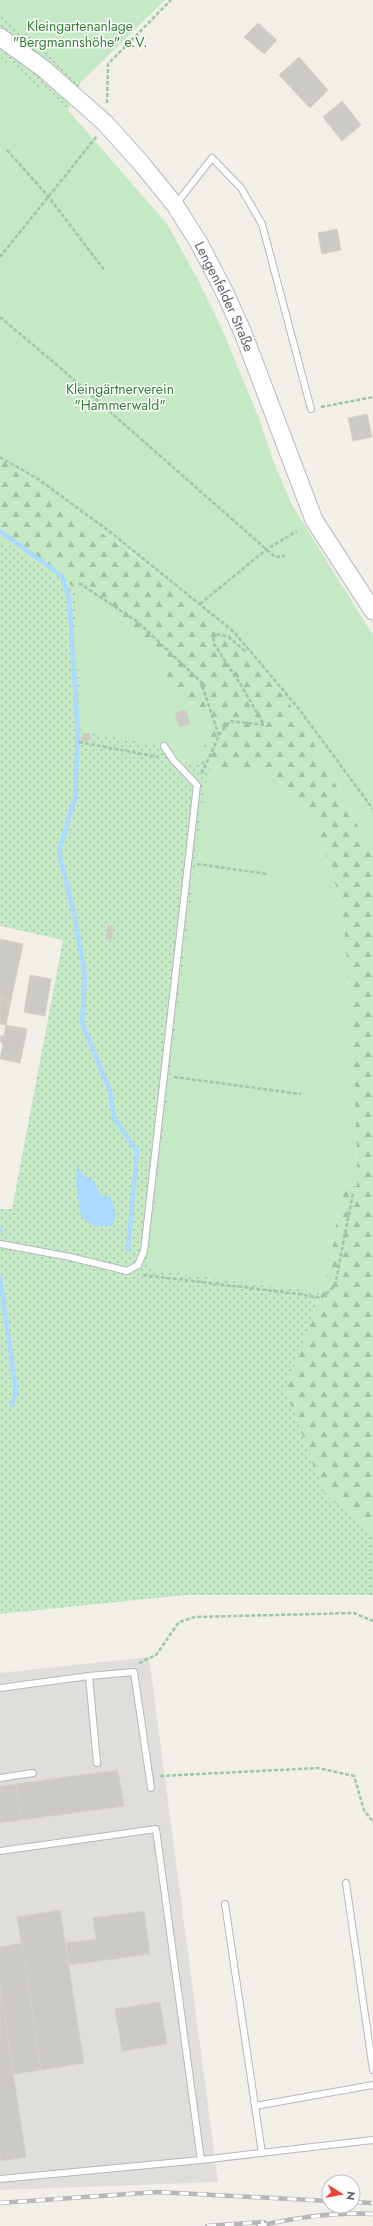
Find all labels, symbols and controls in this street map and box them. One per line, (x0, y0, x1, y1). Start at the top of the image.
park label: Kleingartenanlage "Bergmannshöhe" e.V. (13, 16, 147, 52)
street label: Lengenfelder Straße (190, 238, 259, 354)
park label: Kleingärtnerverein "Hammerwald" (66, 379, 174, 415)
north arrow (321, 2174, 361, 2214)
text: N (342, 2190, 360, 2202)

